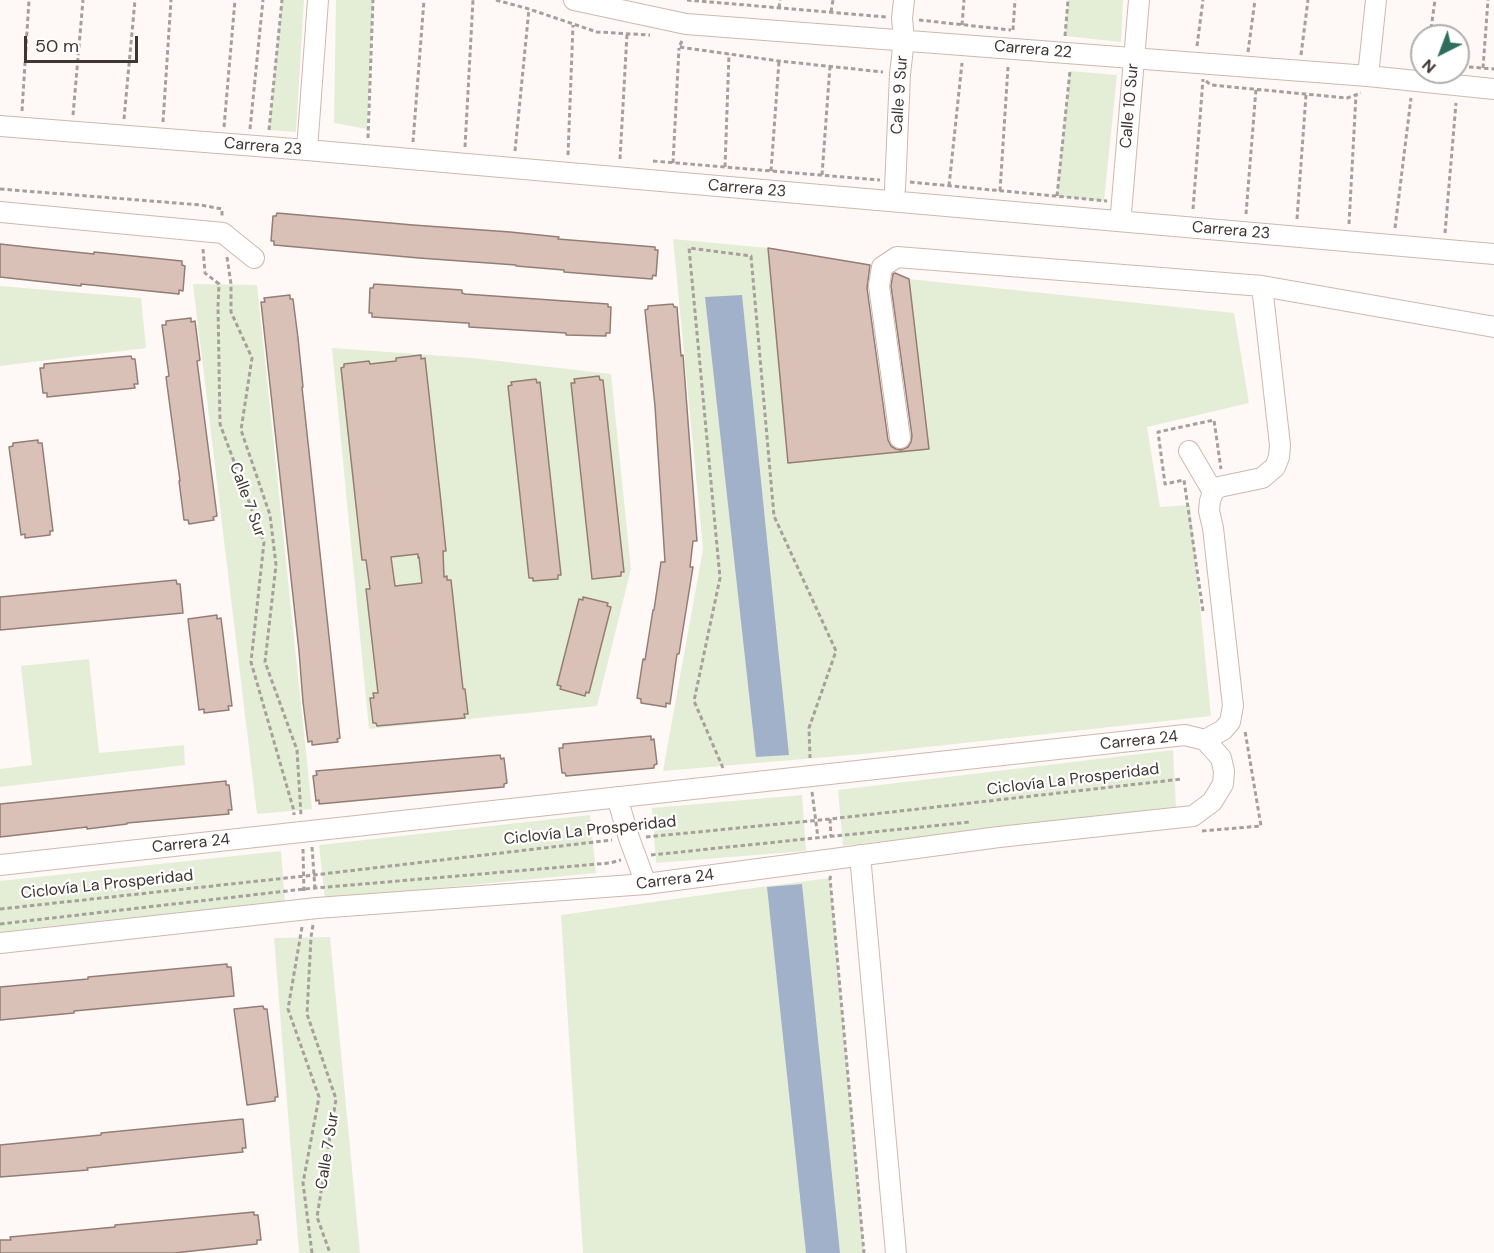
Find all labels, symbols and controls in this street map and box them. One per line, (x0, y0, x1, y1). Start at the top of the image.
scale bar (27, 24, 141, 62)
north arrow (1410, 24, 1470, 84)
text: 50 m (35, 34, 79, 58)
street label: Carrera 22 (993, 37, 1073, 63)
street label: Calle 9 Sur (888, 55, 912, 135)
text: N (1418, 55, 1440, 78)
street label: Calle 10 Sur (1117, 63, 1143, 149)
street label: Carrera 23 (223, 134, 303, 160)
street label: Carrera 23 (707, 176, 787, 202)
street label: Carrera 23 (1191, 218, 1271, 244)
street label: Calle 7 Sur (225, 460, 269, 540)
street label: Carrera 24 (1099, 727, 1179, 755)
street label: Ciclovía La Prosperidad (986, 760, 1160, 800)
street label: Ciclovía La Prosperidad (503, 812, 677, 850)
street label: Carrera 24 (151, 830, 231, 858)
street label: Ciclovía La Prosperidad (20, 866, 194, 904)
street label: Carrera 24 (635, 866, 715, 894)
street label: Calle 7 Sur (312, 1111, 344, 1191)

